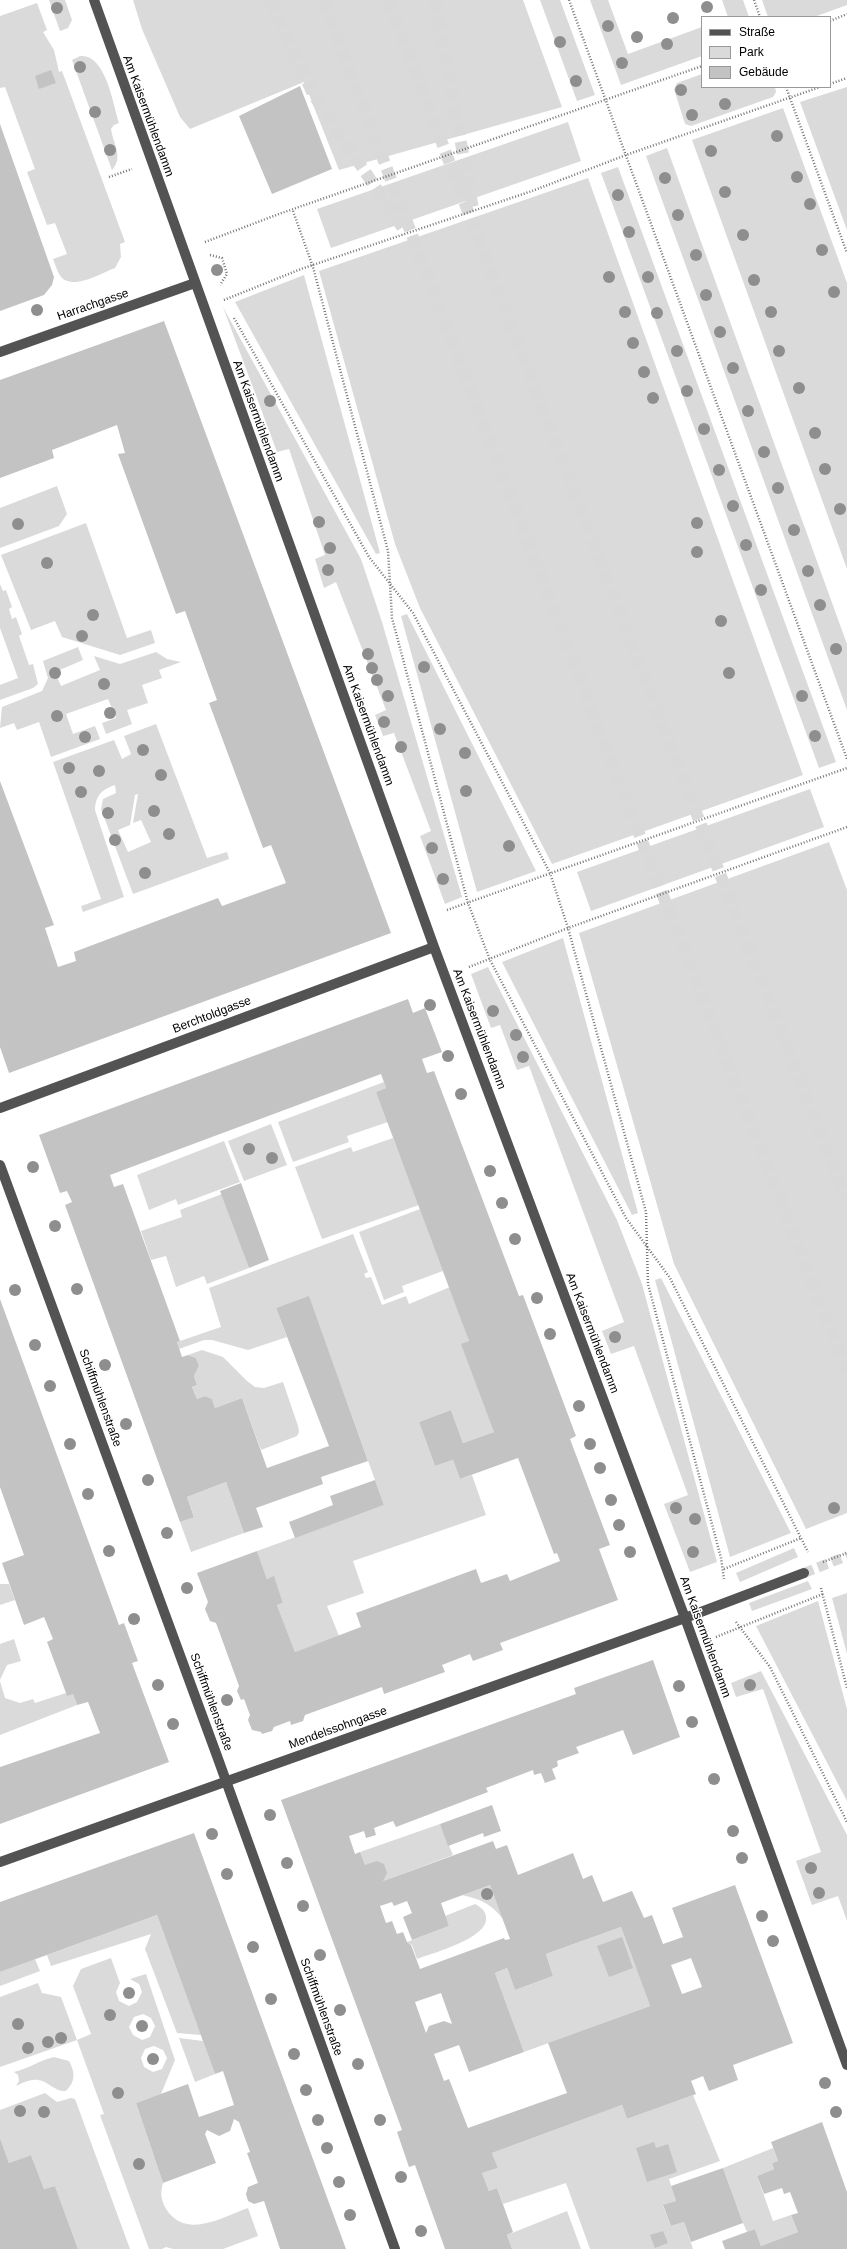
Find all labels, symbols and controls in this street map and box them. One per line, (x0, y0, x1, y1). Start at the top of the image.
legend (701, 16, 831, 88)
text: Straße (739, 25, 775, 39)
text: Park (739, 45, 764, 59)
street label: Am Kaisermühlendamm (119, 53, 177, 179)
text: Gebäude (739, 65, 788, 79)
street label: Harrachgasse (55, 286, 131, 324)
street label: Am Kaisermühlendamm (229, 358, 287, 484)
street label: Am Kaisermühlendamm (339, 662, 397, 788)
street label: Am Kaisermühlendamm (449, 967, 509, 1091)
street label: Berchtoldgasse (171, 993, 253, 1037)
street label: Am Kaisermühlendamm (562, 1271, 622, 1395)
street label: Schiffmühlenstraße (76, 1347, 124, 1449)
street label: Am Kaisermühlendamm (676, 1574, 734, 1700)
street label: Schiffmühlenstraße (187, 1651, 235, 1753)
street label: Mendelssohngasse (287, 1704, 389, 1752)
street label: Schiffmühlenstraße (297, 1956, 345, 2058)

